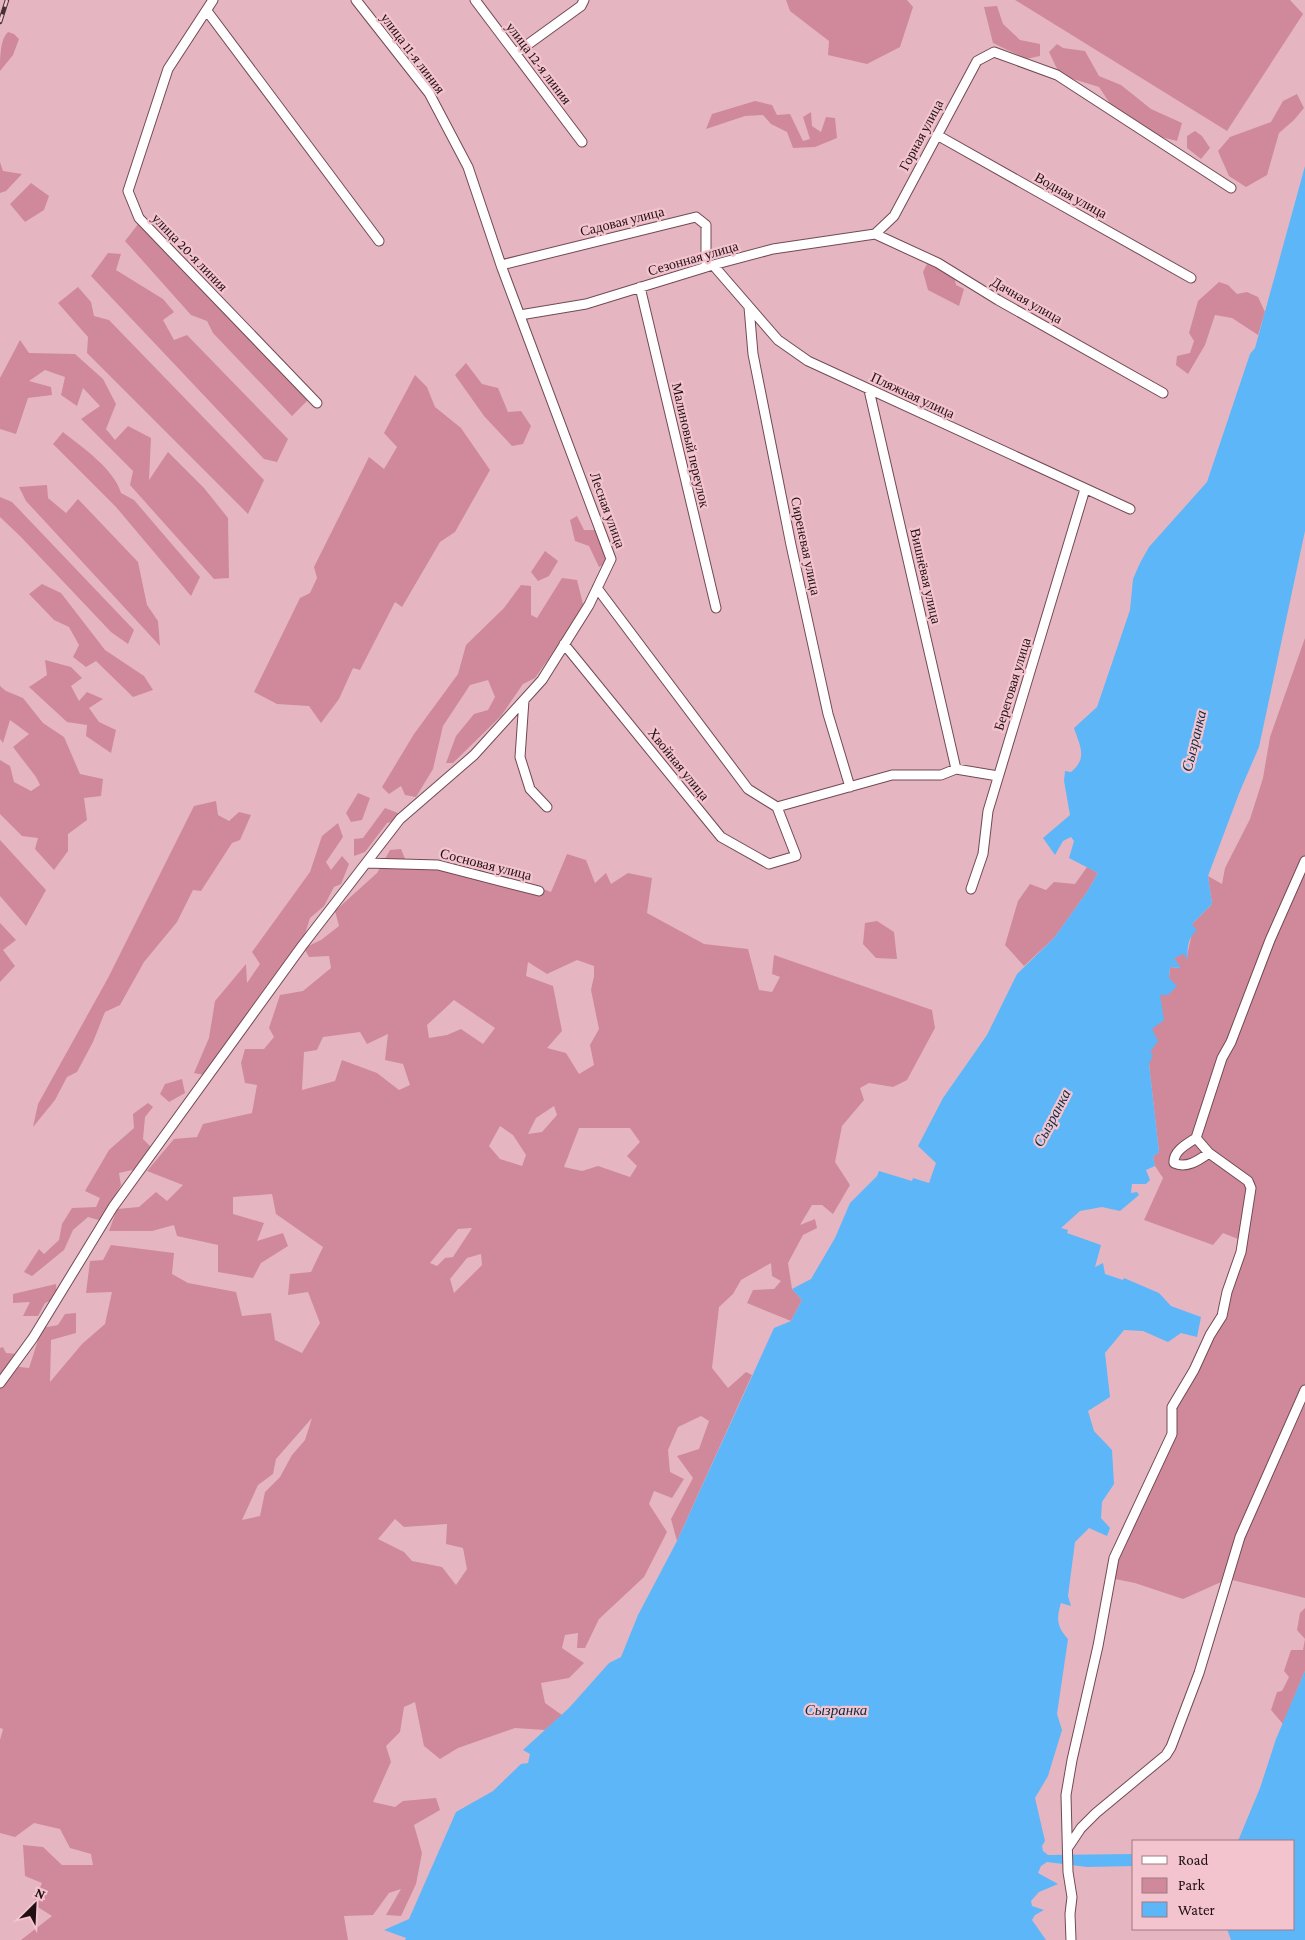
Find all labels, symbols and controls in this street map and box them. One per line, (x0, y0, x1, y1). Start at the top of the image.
street label: улица 11-я линия (378, 10, 449, 97)
street label: улица 12-я линия (503, 19, 575, 108)
street label: Горная улица (896, 96, 947, 173)
street label: Водная улица (1032, 169, 1111, 222)
street label: Садовая улица (578, 203, 666, 239)
street label: улица 20-я линия (149, 210, 232, 295)
street label: Сезонная улица (646, 237, 741, 279)
street label: Дачная улица (989, 273, 1066, 327)
street label: Пляжная улица (869, 369, 958, 422)
street label: Малиновый переулок (669, 381, 713, 509)
street label: Лесная улица (587, 470, 629, 551)
street label: Сиреневая улица (788, 495, 824, 597)
street label: Вишнёвая улица (907, 527, 945, 626)
street label: Береговая улица (990, 635, 1034, 732)
water label: Сызранка (1179, 709, 1209, 773)
street label: Хвойная улица (645, 725, 714, 804)
street label: Сосновая улица (439, 845, 534, 883)
water label: Сызранка (1030, 1087, 1074, 1149)
water label: Сызранка (805, 1702, 867, 1718)
legend (1132, 1840, 1295, 1930)
text: Road (1178, 1852, 1209, 1868)
text: Park (1178, 1877, 1205, 1893)
north arrow (10, 1880, 60, 1930)
text: N (33, 1884, 48, 1903)
text: Water (1178, 1902, 1215, 1918)

